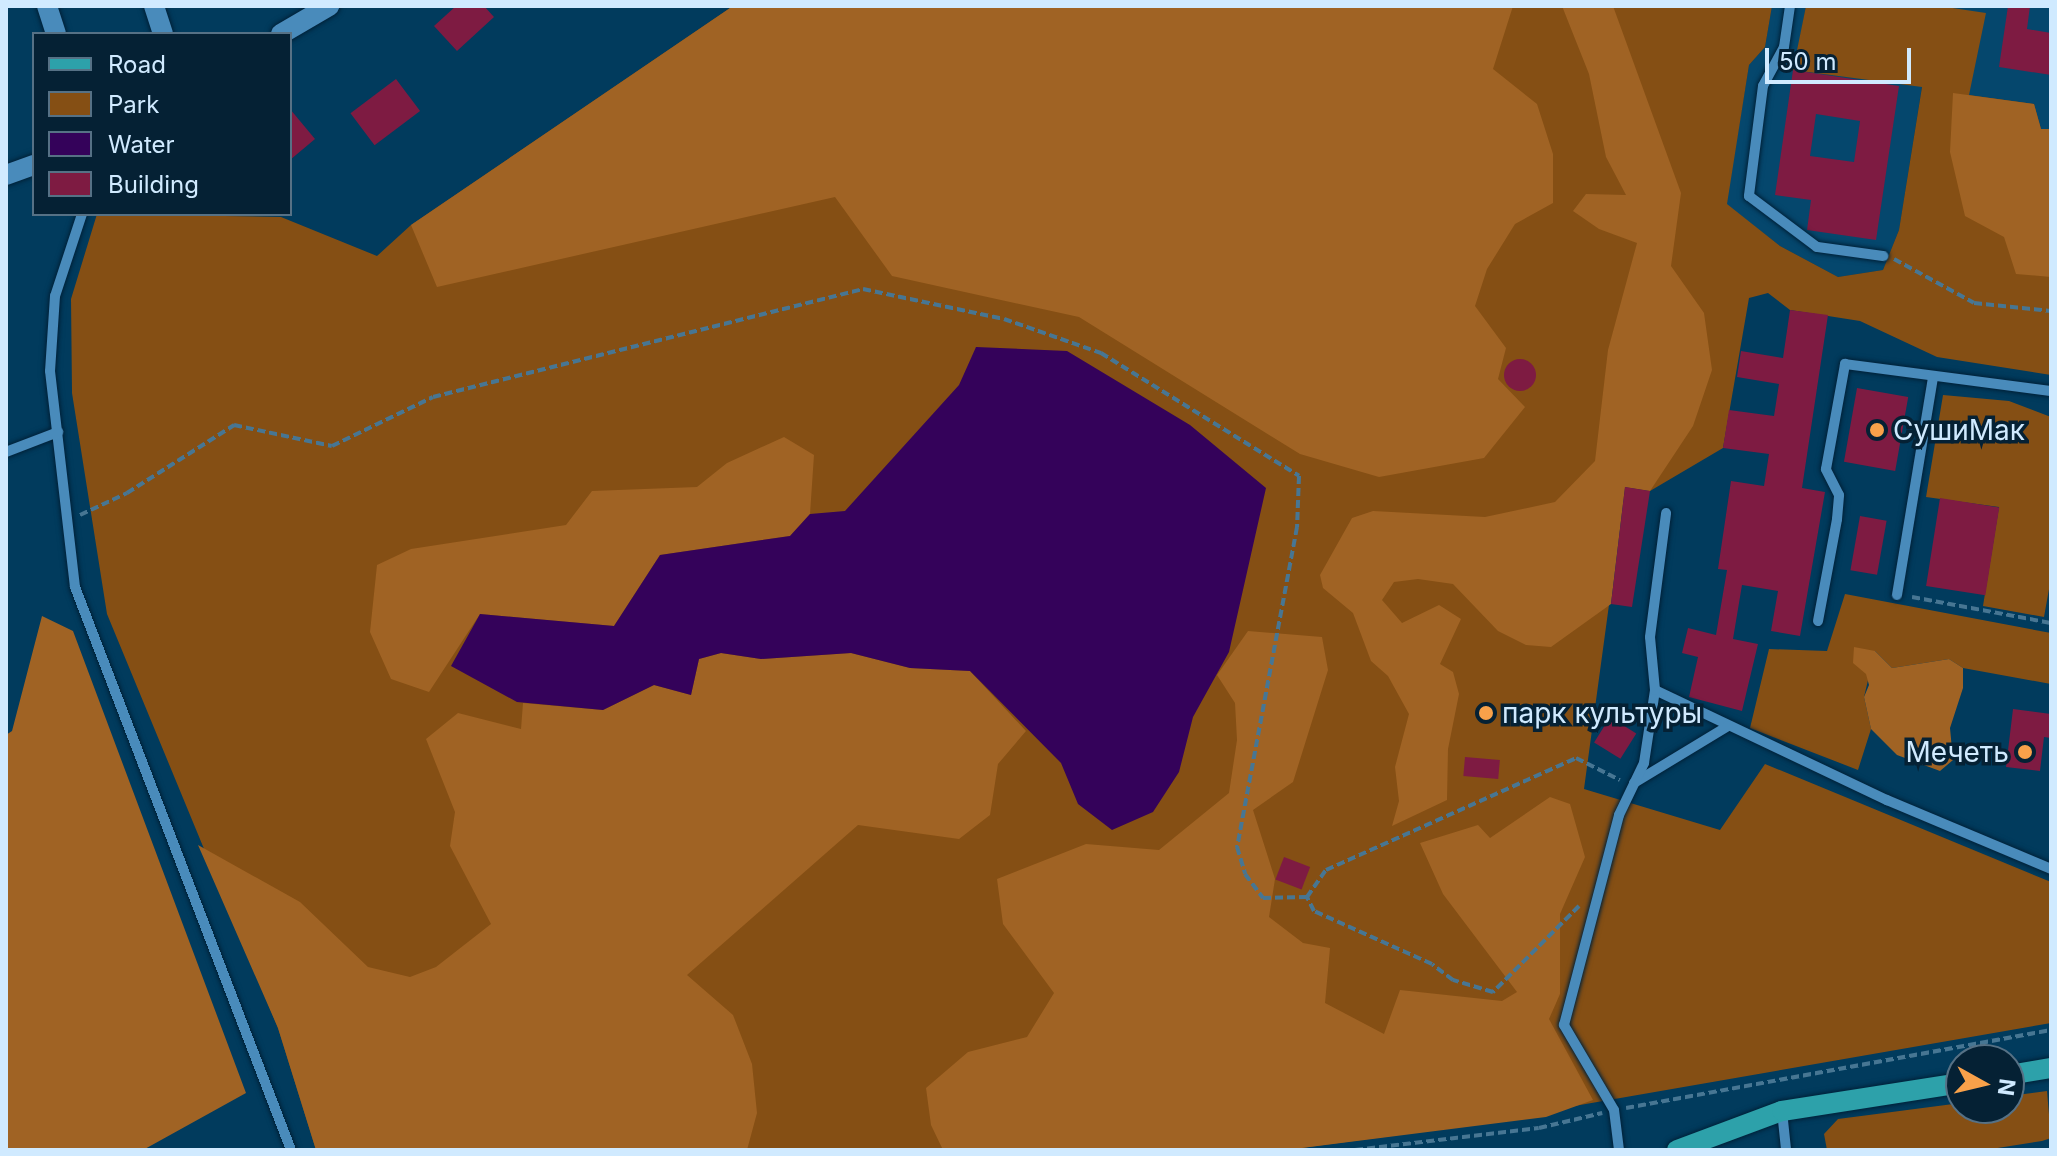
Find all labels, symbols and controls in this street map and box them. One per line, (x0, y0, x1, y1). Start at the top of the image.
legend (32, 32, 292, 216)
scale bar (1769, 32, 1915, 82)
text: 50 m (1779, 47, 1837, 76)
text: Road (108, 50, 166, 79)
text: Park (108, 90, 159, 119)
text: Water (108, 130, 175, 159)
text: Building (108, 170, 199, 199)
place label: СушиМак (1893, 413, 2025, 447)
marker: СушиМак (1868, 421, 1886, 439)
place label: парк культуры (1502, 696, 1702, 730)
marker: парк культуры (1477, 704, 1495, 722)
place label: Мечеть (1905, 735, 2009, 769)
marker: Мечеть (2016, 743, 2034, 761)
north arrow (1945, 1044, 2025, 1124)
text: N (1993, 1077, 2021, 1097)

